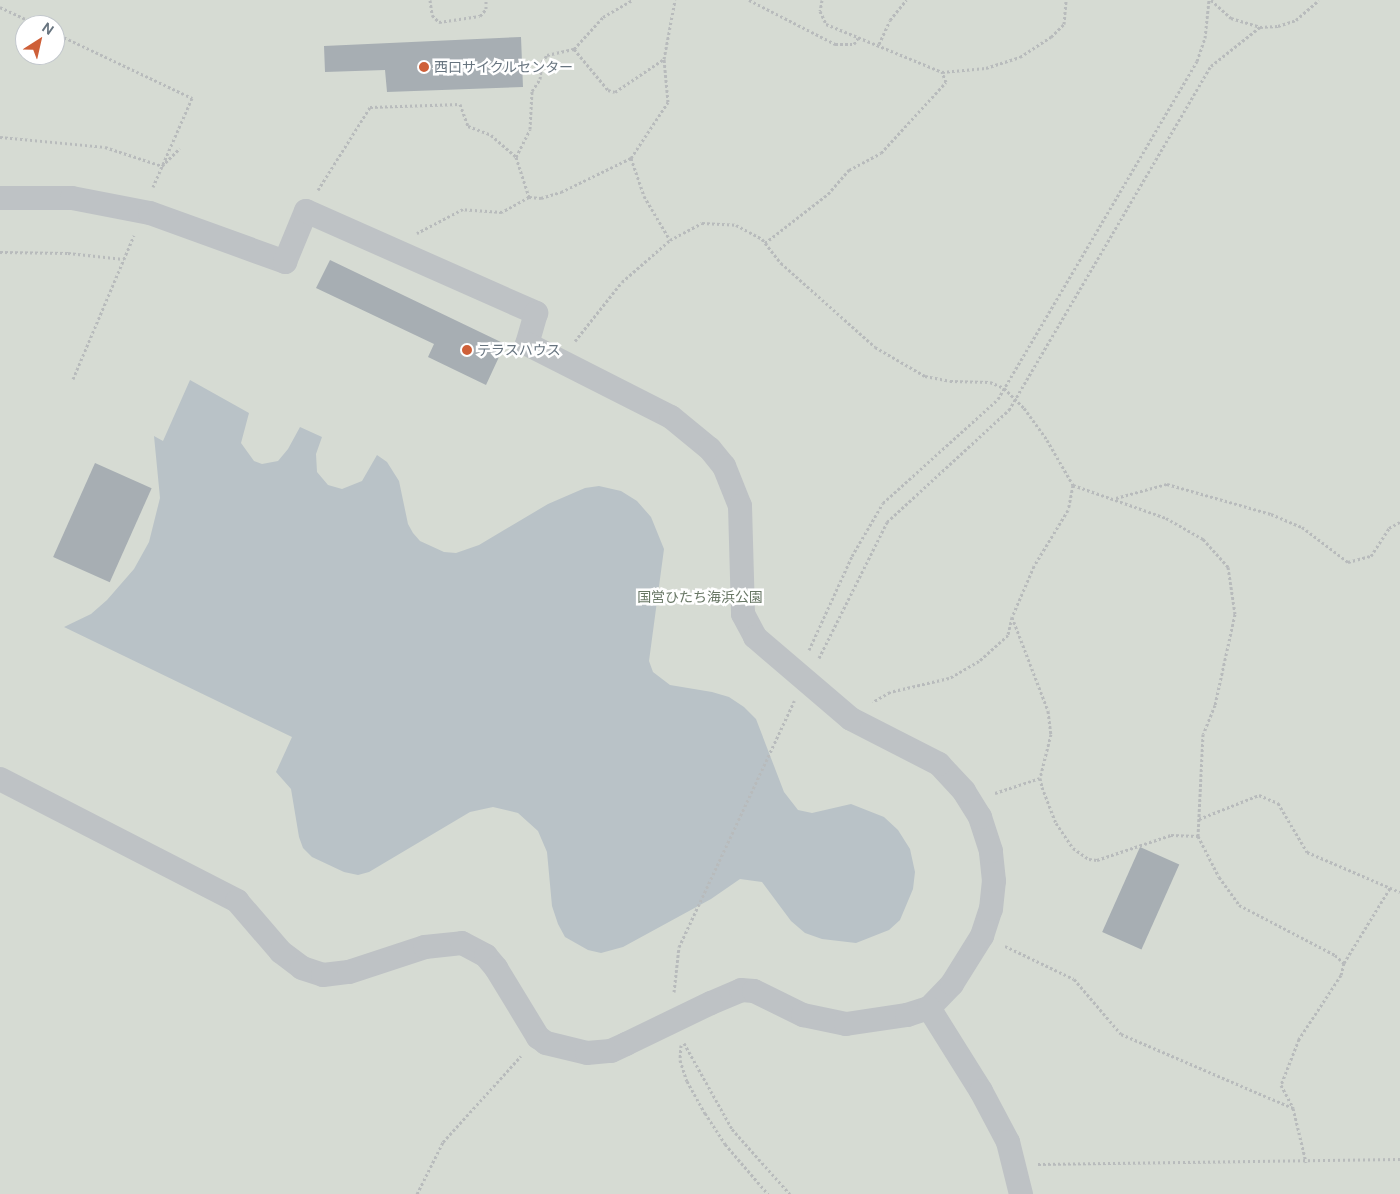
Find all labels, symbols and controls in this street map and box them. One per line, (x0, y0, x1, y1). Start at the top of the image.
north arrow (15, 15, 65, 65)
text: N (39, 18, 57, 39)
place label: 西口サイクルセンター (434, 59, 574, 75)
marker: 西口サイクルセンター (418, 61, 430, 73)
place label: テラスハウス (477, 342, 561, 358)
marker: テラスハウス (461, 344, 473, 356)
park label: 国営ひたち海浜公園 (637, 589, 763, 605)

